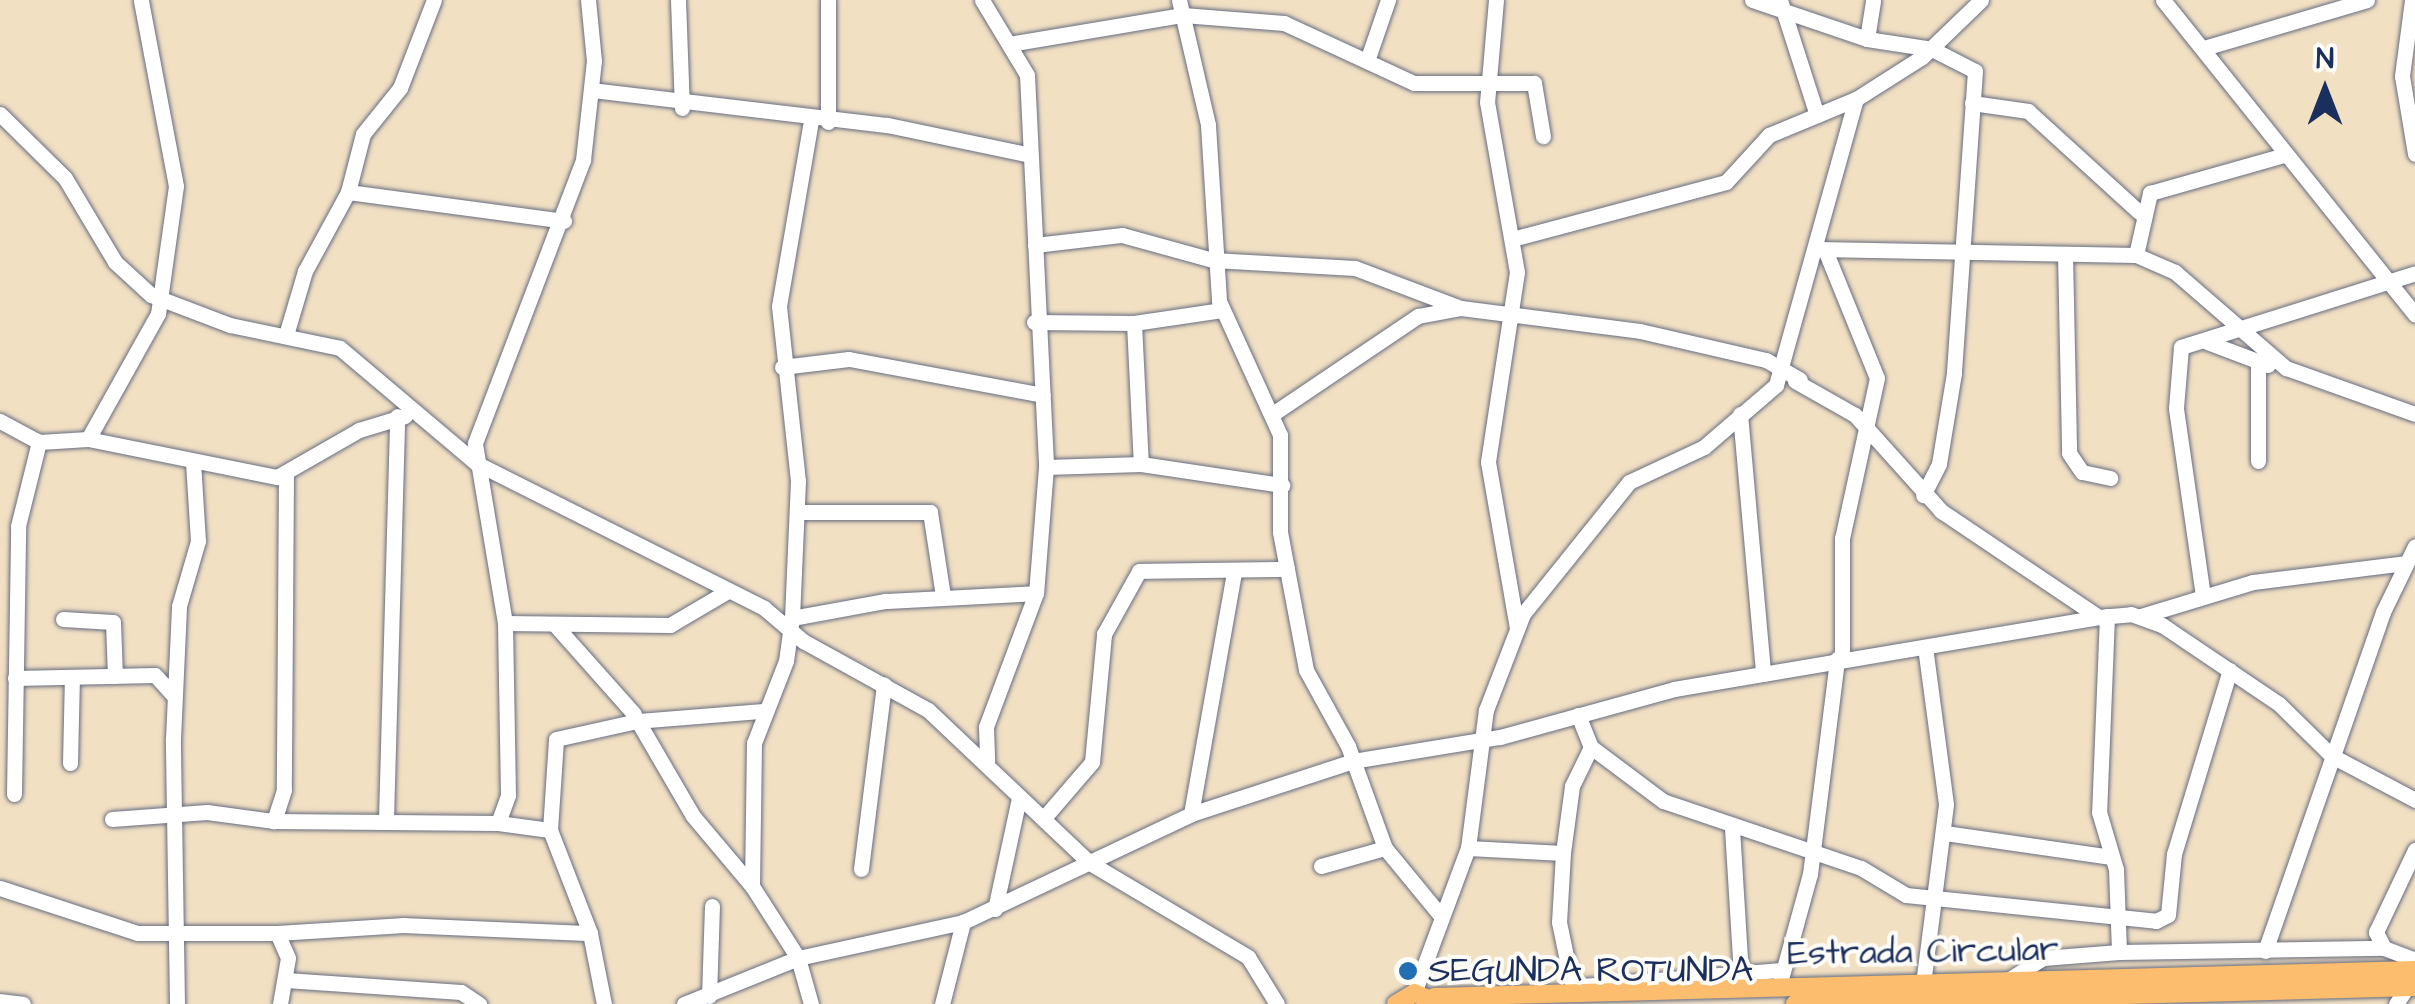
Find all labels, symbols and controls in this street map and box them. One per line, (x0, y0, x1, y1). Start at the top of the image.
north arrow (2275, 40, 2375, 140)
text: N (2316, 40, 2334, 79)
street label: Estrada Circular (1787, 929, 2059, 975)
place label: SEGUNDA ROTUNDA (1428, 950, 1753, 992)
marker: SEGUNDA ROTUNDA (1397, 960, 1419, 982)

